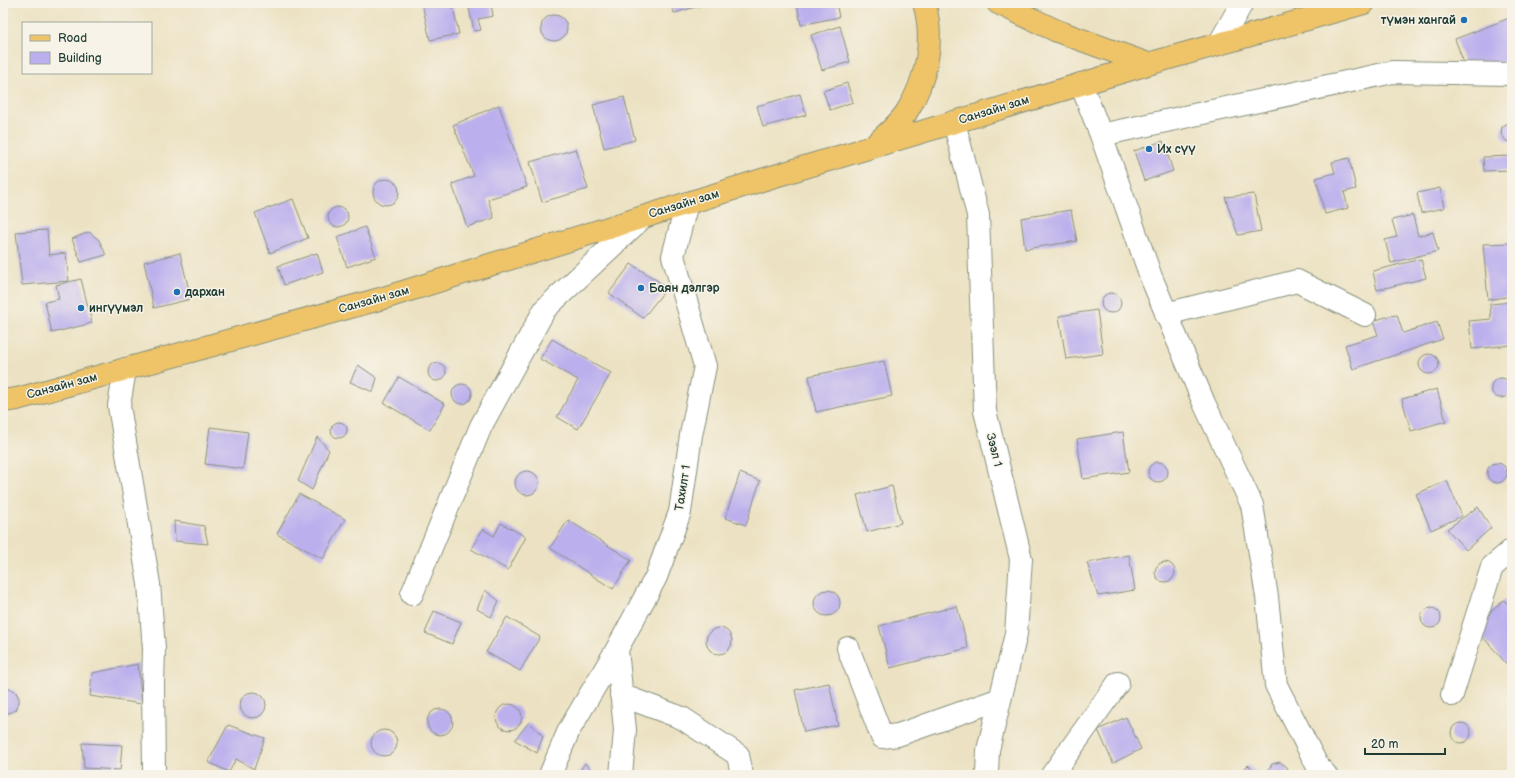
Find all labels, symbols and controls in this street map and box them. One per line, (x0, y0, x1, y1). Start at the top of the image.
place label: түмэн хангай (1381, 13, 1456, 28)
marker: түмэн хангай (1459, 15, 1469, 25)
legend (22, 22, 152, 74)
text: Road (58, 31, 87, 46)
text: Building (58, 51, 102, 66)
street label: Санзайн зам (957, 92, 1031, 128)
place label: Их сүү (1157, 142, 1196, 157)
marker: Их сүү (1144, 144, 1154, 154)
street label: Санзайн зам (647, 186, 721, 222)
place label: Баян дэлгэр (649, 281, 720, 296)
street label: Санзайн зам (337, 283, 411, 317)
marker: Баян дэлгэр (636, 283, 646, 293)
place label: дархан (184, 285, 225, 300)
marker: дархан (172, 287, 182, 297)
place label: ингүүмэл (89, 301, 144, 316)
marker: ингүүмэл (76, 303, 86, 313)
street label: Санзайн зам (25, 369, 99, 403)
street label: Зээл 1 (983, 432, 1005, 468)
street label: Тахилт 1 (672, 464, 694, 512)
scale bar (1365, 730, 1445, 756)
text: 20 m (1371, 737, 1398, 752)

